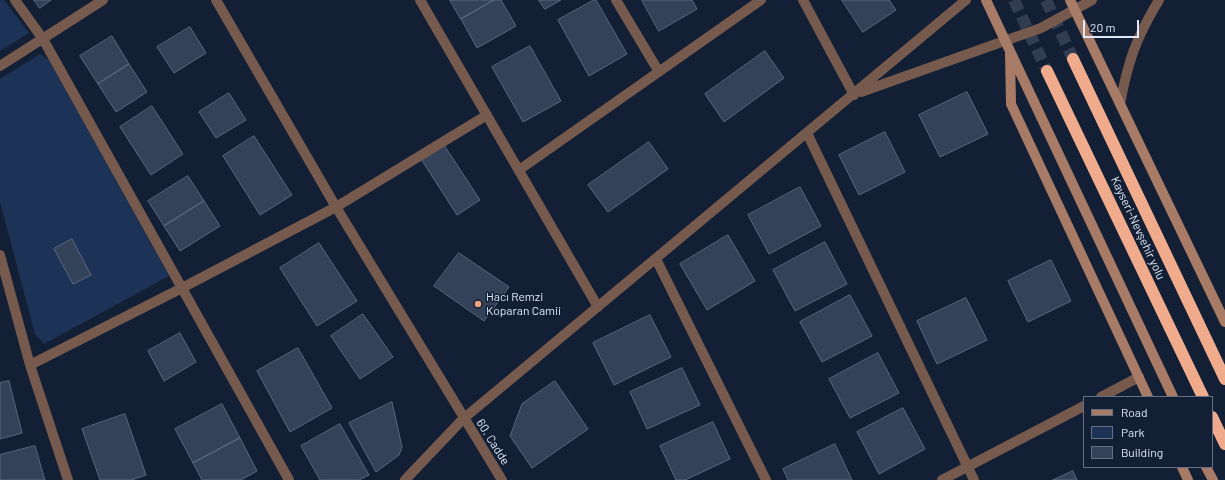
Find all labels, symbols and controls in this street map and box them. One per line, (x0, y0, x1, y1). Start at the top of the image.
scale bar (1085, 12, 1141, 38)
text: 20 m (1090, 20, 1116, 34)
street label: Kayseri-Nevşehir yolu (1108, 174, 1168, 282)
place label: Hacı Remzi Koparan Camii (486, 290, 561, 318)
marker: Hacı Remzi Koparan Camii (473, 299, 483, 309)
legend (1083, 396, 1213, 468)
text: Road (1121, 405, 1148, 419)
street label: 60. Cadde (473, 416, 513, 468)
text: Park (1121, 425, 1145, 439)
text: Building (1121, 445, 1163, 459)

